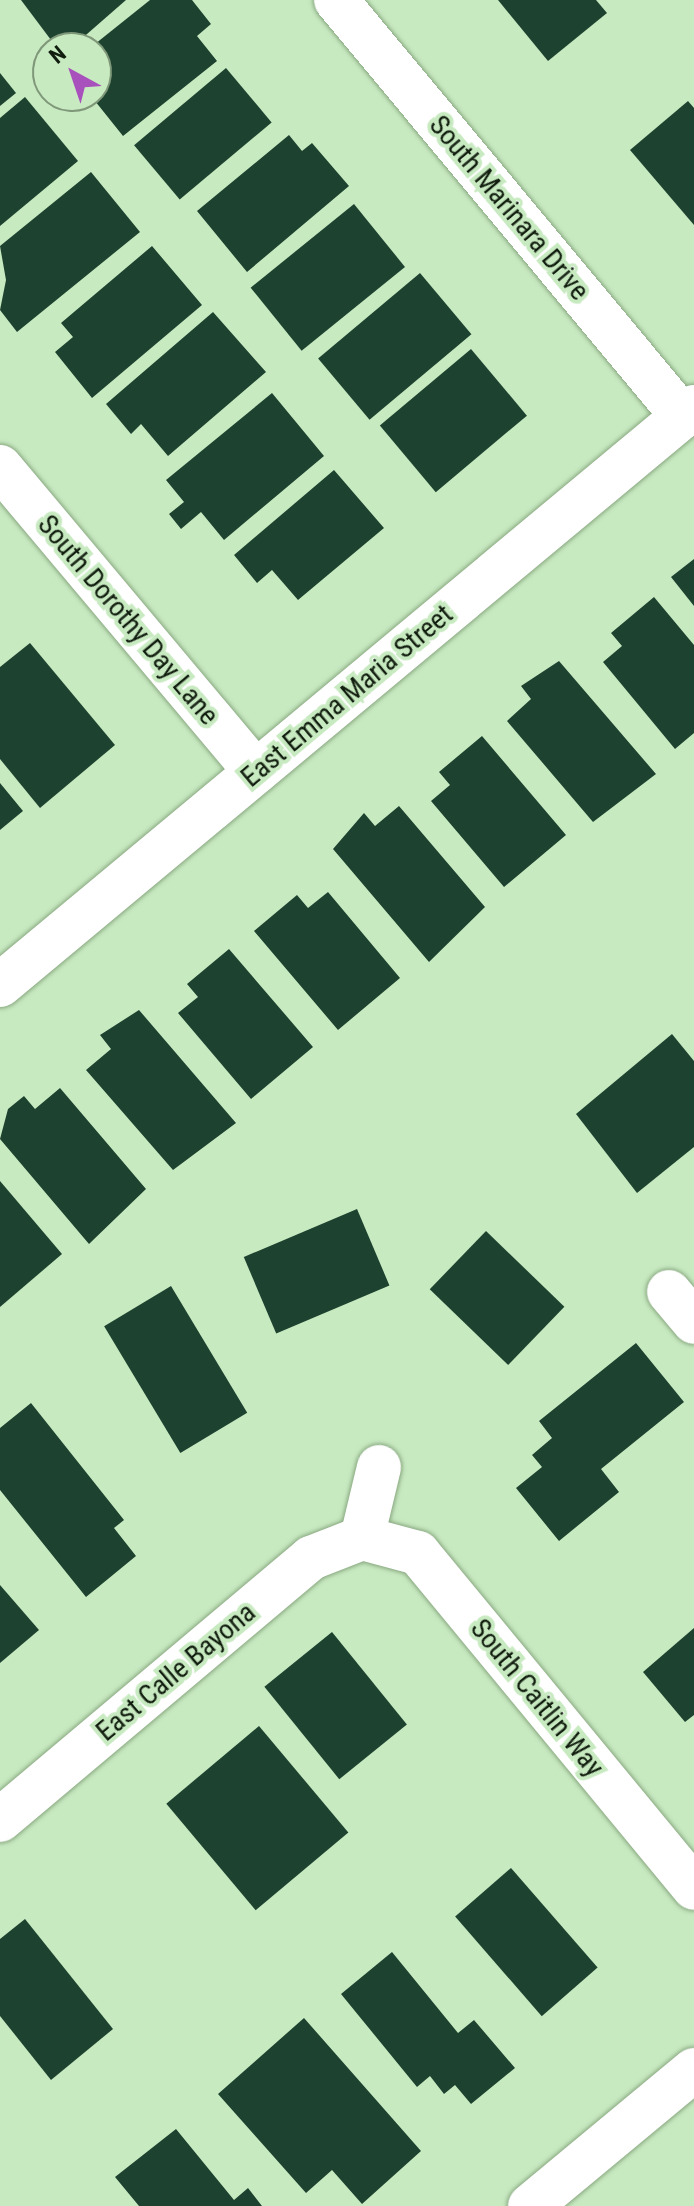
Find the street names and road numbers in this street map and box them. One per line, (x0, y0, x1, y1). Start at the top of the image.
street label: South Marinara Drive (422, 109, 596, 307)
street label: South Dorothy Day Lane (31, 508, 225, 732)
street label: East Emma Maria Street (234, 598, 460, 794)
street label: East Calle Bayona (90, 1596, 262, 1748)
street label: South Caitlin Way (463, 1612, 611, 1784)

